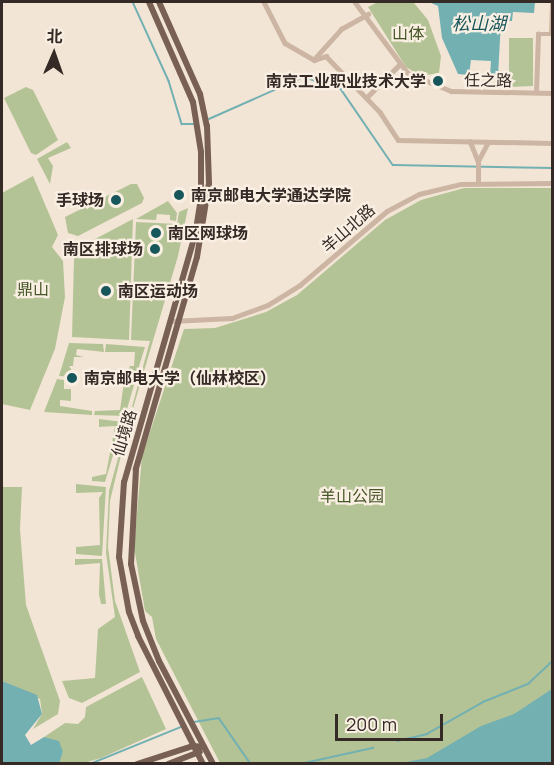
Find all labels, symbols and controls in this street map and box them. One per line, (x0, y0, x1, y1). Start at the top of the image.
water label: 松山湖 (452, 12, 506, 34)
park label: 山体 (392, 23, 424, 43)
north arrow (24, 24, 84, 84)
text: 北 (46, 25, 63, 47)
street label: 任之路 (464, 70, 512, 90)
place label: 南京工业职业技术大学 (266, 71, 426, 91)
marker: 南京工业职业技术大学 (431, 74, 445, 88)
place label: 南京邮电大学通达学院 (191, 185, 351, 205)
marker: 南京邮电大学通达学院 (172, 188, 186, 202)
place label: 手球场 (56, 190, 104, 210)
marker: 手球场 (109, 193, 123, 207)
street label: 羊山北路 (318, 200, 378, 256)
place label: 南区网球场 (168, 223, 248, 243)
marker: 南区网球场 (149, 226, 163, 240)
place label: 南区排球场 (63, 239, 143, 259)
marker: 南区排球场 (148, 242, 162, 256)
park label: 鼎山 (17, 279, 49, 299)
place label: 南区运动场 (118, 281, 198, 301)
marker: 南区运动场 (99, 284, 113, 298)
place label: 南京邮电大学（仙林校区） (84, 368, 276, 388)
marker: 南京邮电大学（仙林校区） (65, 371, 79, 385)
street label: 仙境路 (108, 407, 140, 459)
park label: 羊山公园 (320, 486, 384, 506)
scale bar (338, 702, 446, 740)
text: 200 m (346, 712, 397, 736)

